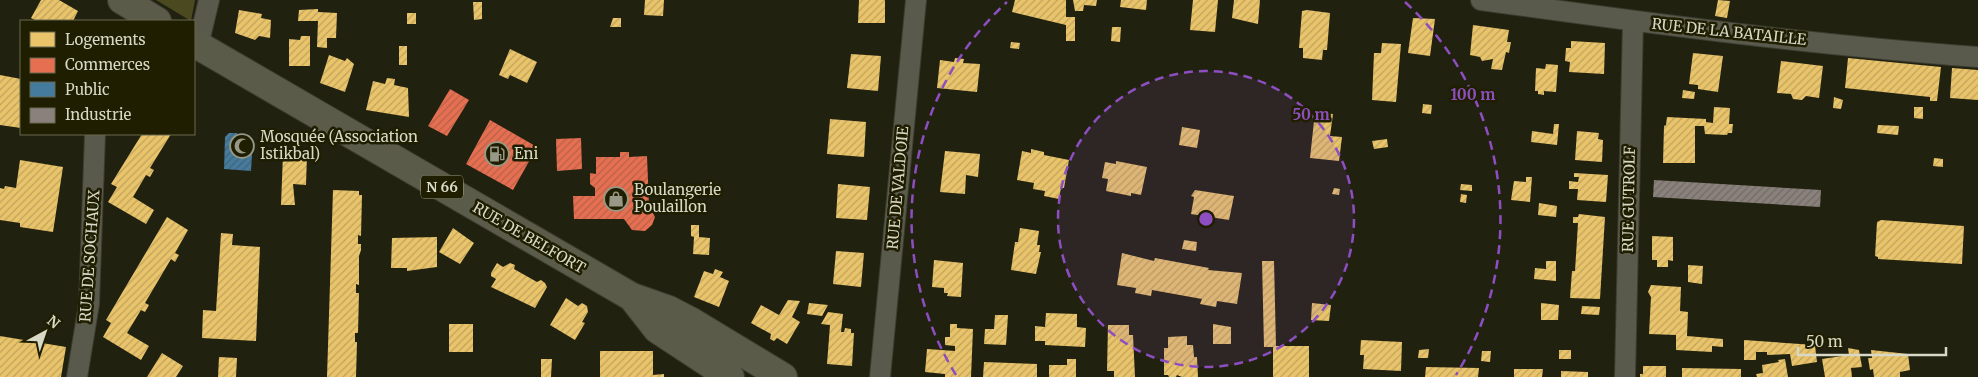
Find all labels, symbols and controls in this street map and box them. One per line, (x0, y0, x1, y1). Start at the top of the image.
street label: RUE DE LA BATAILLE (1651, 14, 1808, 49)
legend (20, 20, 195, 135)
text: Logements (65, 30, 146, 49)
text: Commerces (65, 55, 150, 74)
text: Public (65, 80, 110, 99)
text: 100 m (1451, 85, 1495, 104)
text: Industrie (65, 105, 132, 124)
text: 50 m (1292, 105, 1330, 124)
street label: RUE DE VALDOIE (883, 125, 912, 250)
place label: Mosquée (Association Istikbal) (260, 127, 418, 163)
mosque icon: Mosquée (Association Istikbal) (229, 133, 255, 159)
fuel station icon: Eni (484, 141, 510, 167)
place label: Eni (514, 144, 538, 163)
street label: RUE GUTROLF (1618, 146, 1639, 252)
road number: N 66 (421, 176, 463, 198)
place label: Boulangerie Poulaillon (634, 180, 721, 216)
shop icon: Boulangerie Poulaillon (603, 186, 629, 212)
street label: RUE DE SOCHAUX (75, 189, 104, 323)
street label: RUE DE BELFORT (469, 198, 589, 278)
centre of rings (1197, 210, 1215, 228)
north arrow (20, 307, 70, 357)
text: N (43, 312, 63, 332)
scale bar (1798, 324, 1946, 356)
text: 50 m (1806, 332, 1843, 351)

